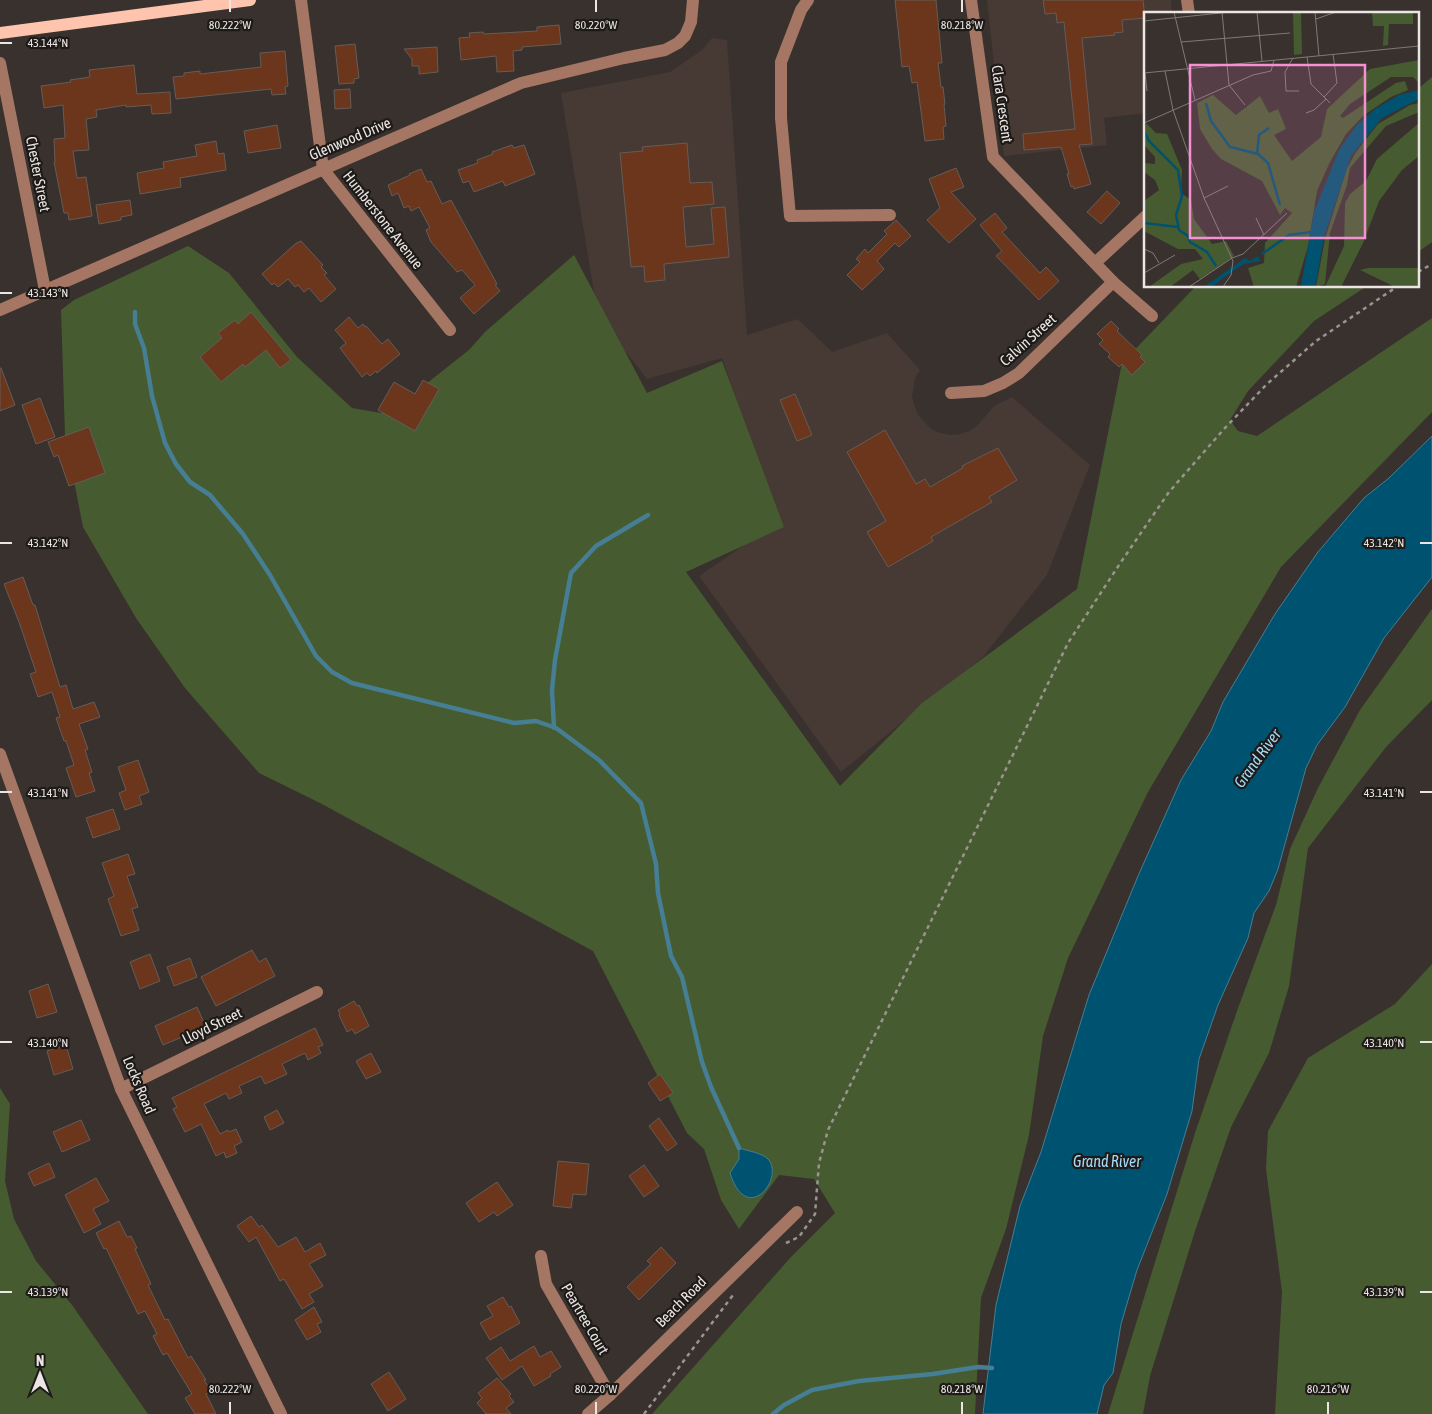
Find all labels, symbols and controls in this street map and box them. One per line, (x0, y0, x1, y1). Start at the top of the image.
inset map (1144, 12, 1420, 288)
text: 80.222°W (209, 18, 251, 32)
text: 80.220°W (575, 18, 617, 32)
text: 80.218°W (941, 18, 983, 32)
text: 43.144°N (28, 36, 68, 50)
street label: Clara Crescent (989, 64, 1016, 144)
street label: Glenwood Drive (306, 114, 393, 163)
street label: Chester Street (23, 135, 54, 213)
street label: Humberstone Avenue (340, 167, 427, 272)
text: 43.143°N (28, 286, 68, 300)
street label: Calvin Street (996, 310, 1059, 369)
text: 43.142°N (28, 536, 68, 550)
text: 43.142°N (1364, 536, 1404, 550)
water label: Grand River (1230, 724, 1285, 791)
text: 43.141°N (28, 786, 68, 800)
text: 43.141°N (1364, 786, 1404, 800)
street label: Lloyd Street (179, 1004, 245, 1047)
text: 43.140°N (28, 1036, 68, 1050)
text: 43.140°N (1364, 1036, 1404, 1050)
street label: Locks Road (120, 1053, 159, 1116)
water label: Grand River (1073, 1152, 1142, 1170)
street label: Beach Road (652, 1273, 709, 1330)
street label: Peartree Court (558, 1280, 613, 1357)
text: 43.139°N (28, 1285, 68, 1299)
text: 43.139°N (1364, 1285, 1404, 1299)
north arrow (15, 1349, 65, 1399)
text: N (36, 1353, 44, 1369)
text: 80.222°W (209, 1382, 251, 1396)
text: 80.220°W (575, 1382, 617, 1396)
text: 80.218°W (941, 1382, 983, 1396)
text: 80.216°W (1307, 1382, 1349, 1396)

